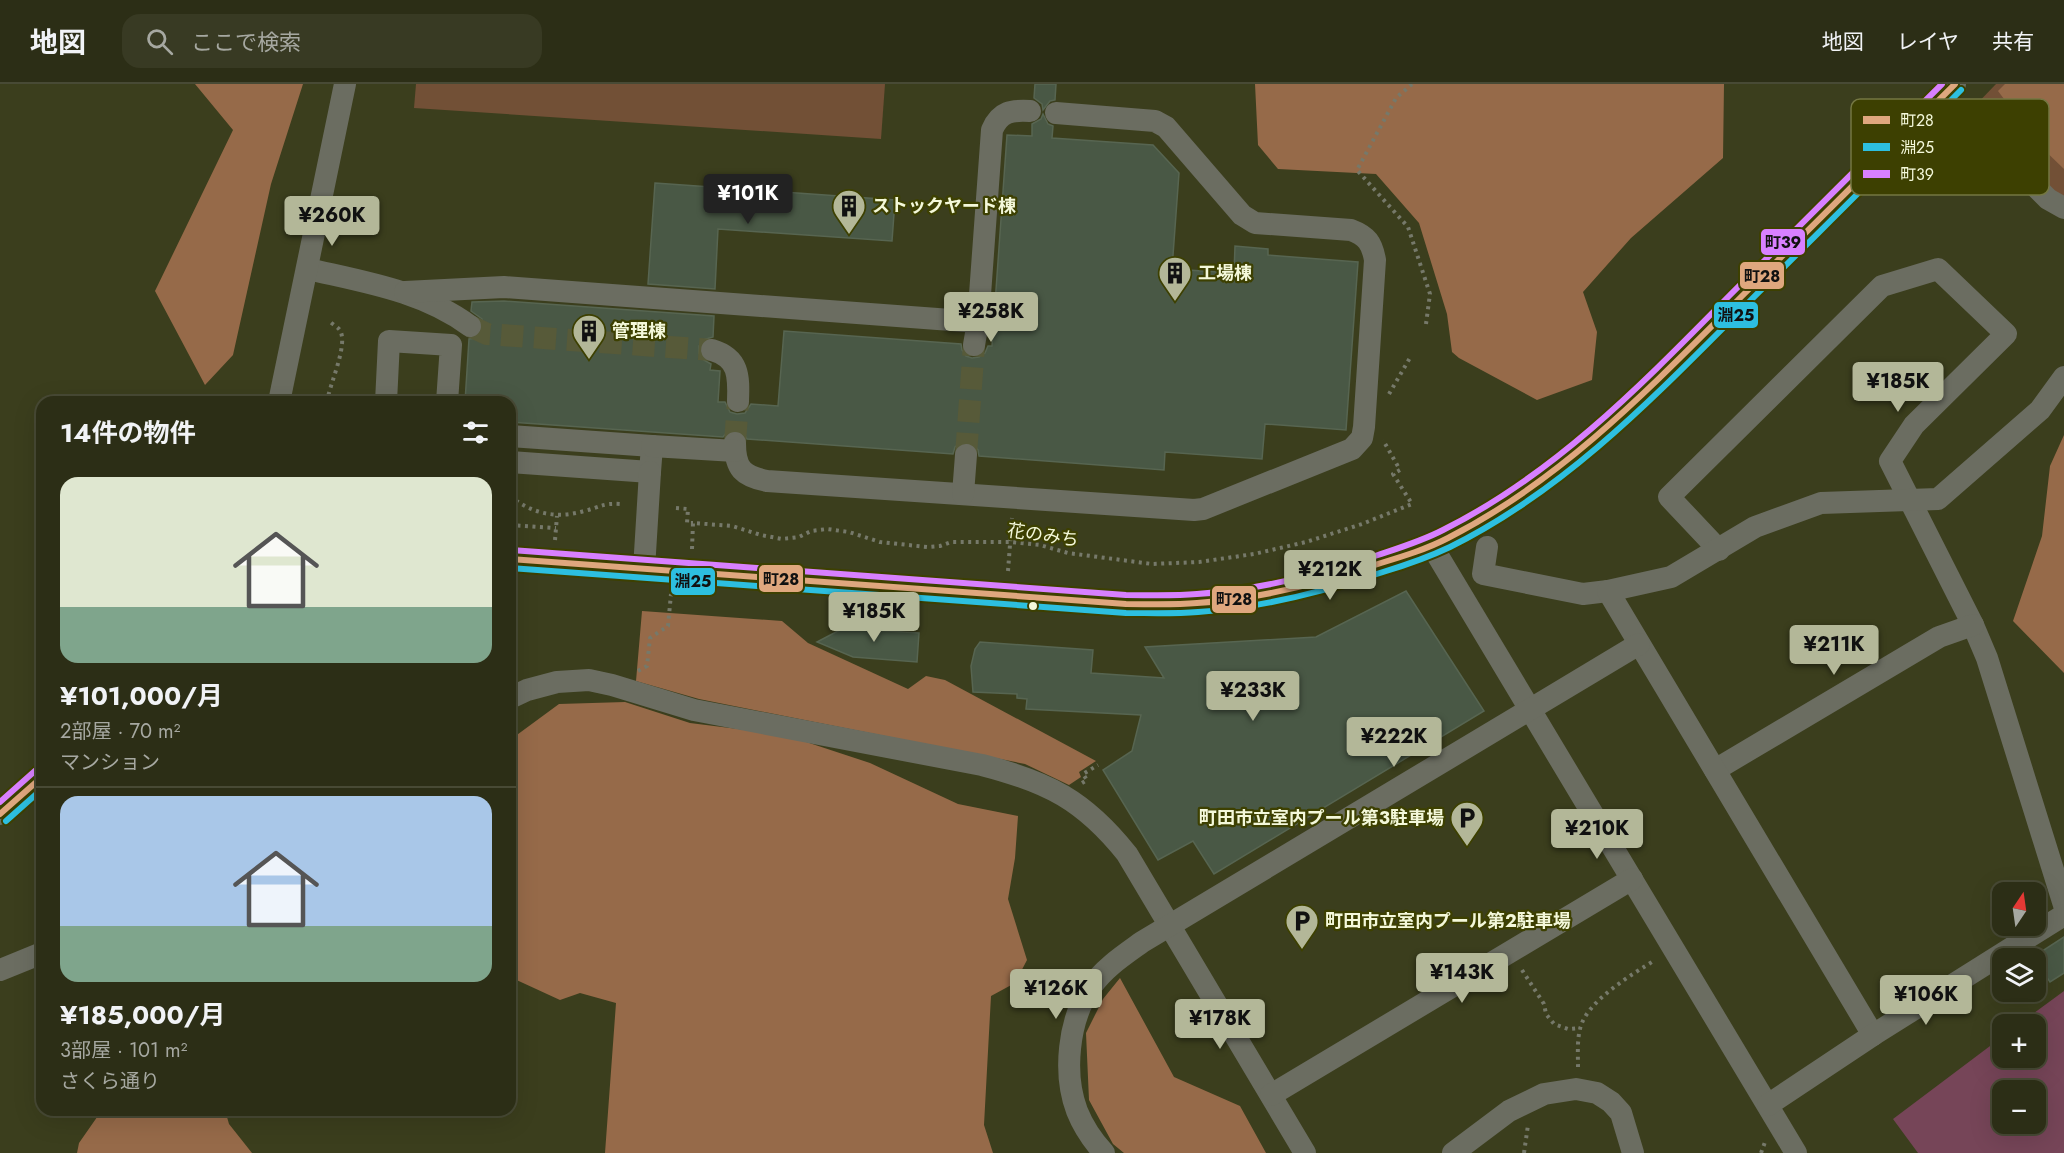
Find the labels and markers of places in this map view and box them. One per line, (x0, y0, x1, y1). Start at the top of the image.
pin: ¥101K (706, 174, 790, 225)
building icon: ストックヤード棟 (831, 188, 867, 235)
place label: ストックヤード棟 (872, 193, 1016, 219)
pin: ¥260K (290, 196, 374, 247)
building icon: 工場棟 (1157, 255, 1193, 302)
place label: 工場棟 (1198, 260, 1252, 286)
pin: ¥258K (949, 292, 1033, 343)
building icon: 管理棟 (571, 313, 607, 360)
place label: 管理棟 (612, 318, 666, 344)
pin: ¥185K (1856, 362, 1940, 413)
pin: ¥212K (1288, 550, 1372, 601)
pin: ¥185K (832, 592, 916, 643)
unlabelled marker (1027, 600, 1039, 612)
pin: ¥211K (1792, 625, 1876, 676)
pin: ¥233K (1211, 671, 1295, 722)
pin: ¥222K (1352, 717, 1436, 768)
parking icon: 町田市立室内プール第3駐車場 (1449, 800, 1485, 847)
place label: 町田市立室内プール第3駐車場 (1199, 805, 1444, 831)
pin: ¥210K (1555, 809, 1639, 860)
parking icon: 町田市立室内プール第2駐車場 (1284, 903, 1320, 950)
place label: 町田市立室内プール第2駐車場 (1325, 908, 1571, 934)
pin: ¥143K (1420, 953, 1504, 1004)
pin: ¥126K (1014, 969, 1098, 1020)
pin: ¥106K (1884, 975, 1968, 1026)
pin: ¥178K (1178, 999, 1262, 1050)

